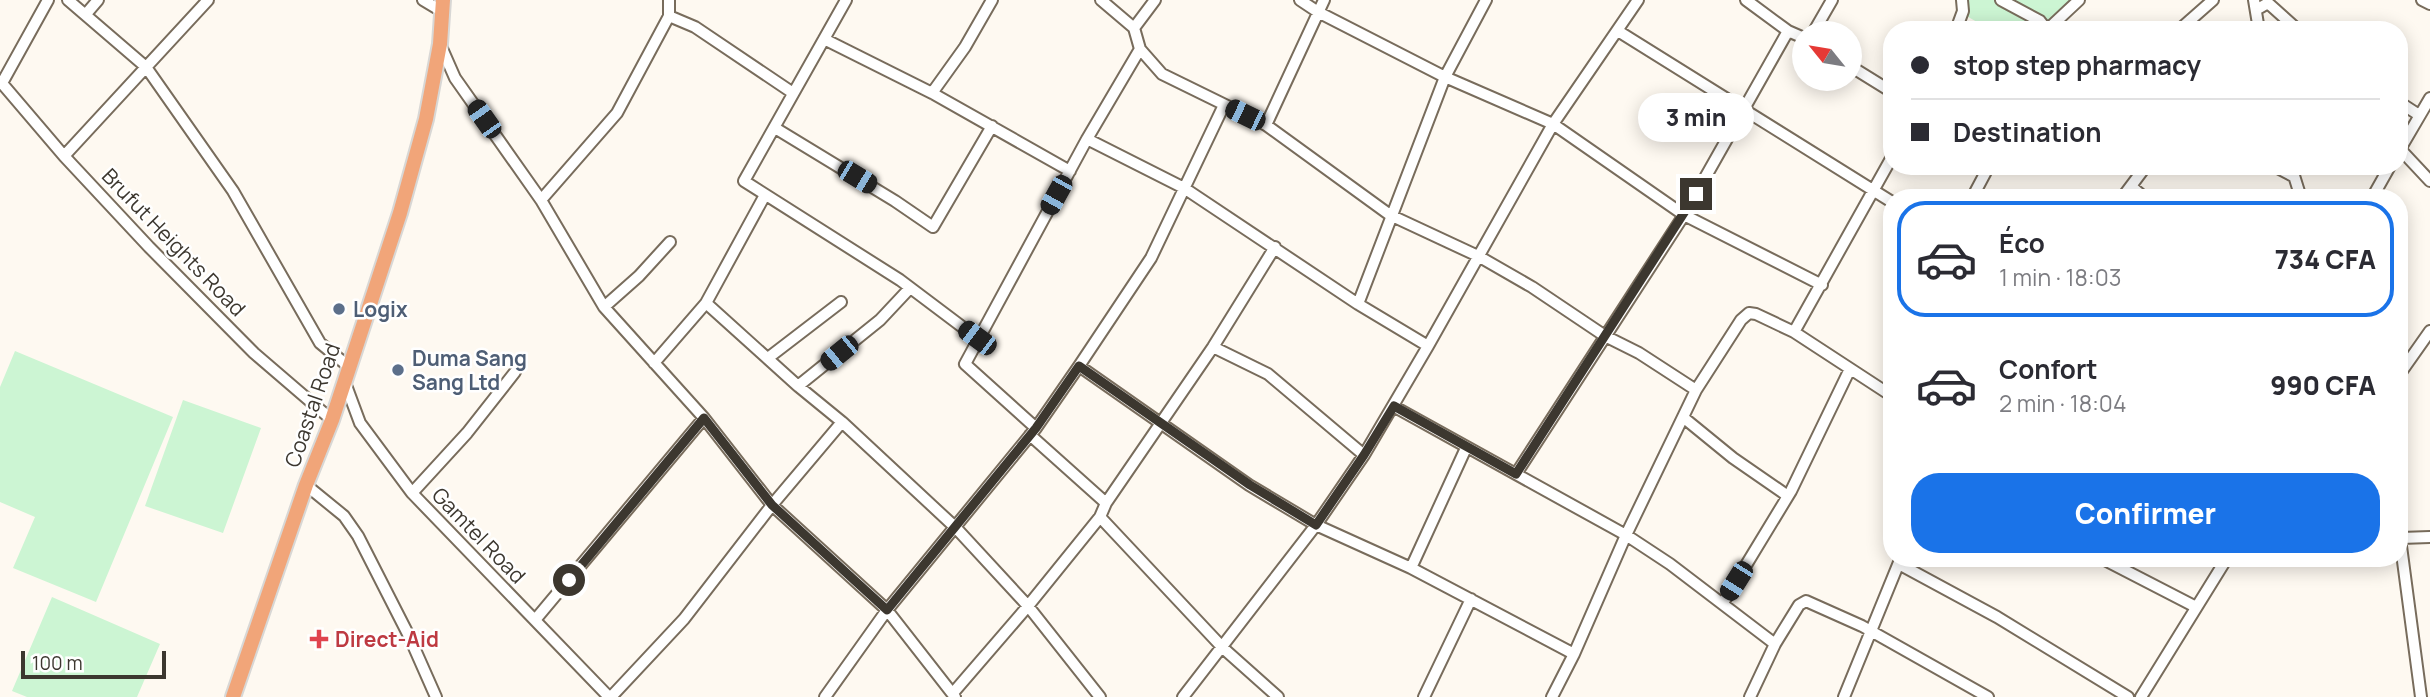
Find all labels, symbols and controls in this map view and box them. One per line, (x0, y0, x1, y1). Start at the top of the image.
north arrow (1792, 21, 1862, 91)
map controls (1792, 21, 1862, 91)
text: stop step pharmacy (1953, 47, 2201, 83)
callout: 3 min (1638, 92, 1754, 142)
car (464, 96, 505, 142)
car (1222, 96, 1269, 134)
text: 3 min (1666, 101, 1726, 133)
text: Destination (1953, 114, 2102, 150)
car (834, 157, 881, 197)
street label: Brufut Heights Road (96, 162, 252, 322)
car (1037, 172, 1076, 218)
route end (1680, 178, 1712, 210)
text: Éco (1999, 225, 2045, 261)
icon: car (1915, 228, 1978, 291)
text: 734 CFA (2275, 241, 2376, 277)
text: 1 min · 18:03 (1999, 261, 2121, 293)
place label: Logix (353, 295, 408, 323)
marker: Logix (331, 301, 347, 317)
car (954, 317, 1001, 359)
car (817, 332, 862, 374)
street label: Coastal Road (278, 339, 346, 471)
place label: Duma Sang Sang Ltd (412, 344, 527, 396)
text: Confort (1999, 351, 2098, 387)
icon: car (1915, 354, 1978, 417)
marker: Duma Sang Sang Ltd (390, 362, 406, 378)
text: 990 CFA (2270, 367, 2376, 403)
text: 2 min · 18:04 (1999, 387, 2126, 419)
button: Confirmer (1911, 473, 2380, 553)
street label: Gamtel Road (426, 481, 532, 589)
car (1716, 558, 1757, 604)
route start (553, 564, 585, 596)
place label: Direct-Aid (335, 625, 439, 653)
marker: Direct-Aid (309, 629, 329, 649)
scale bar (21, 648, 166, 680)
text: 100 m (32, 650, 83, 676)

